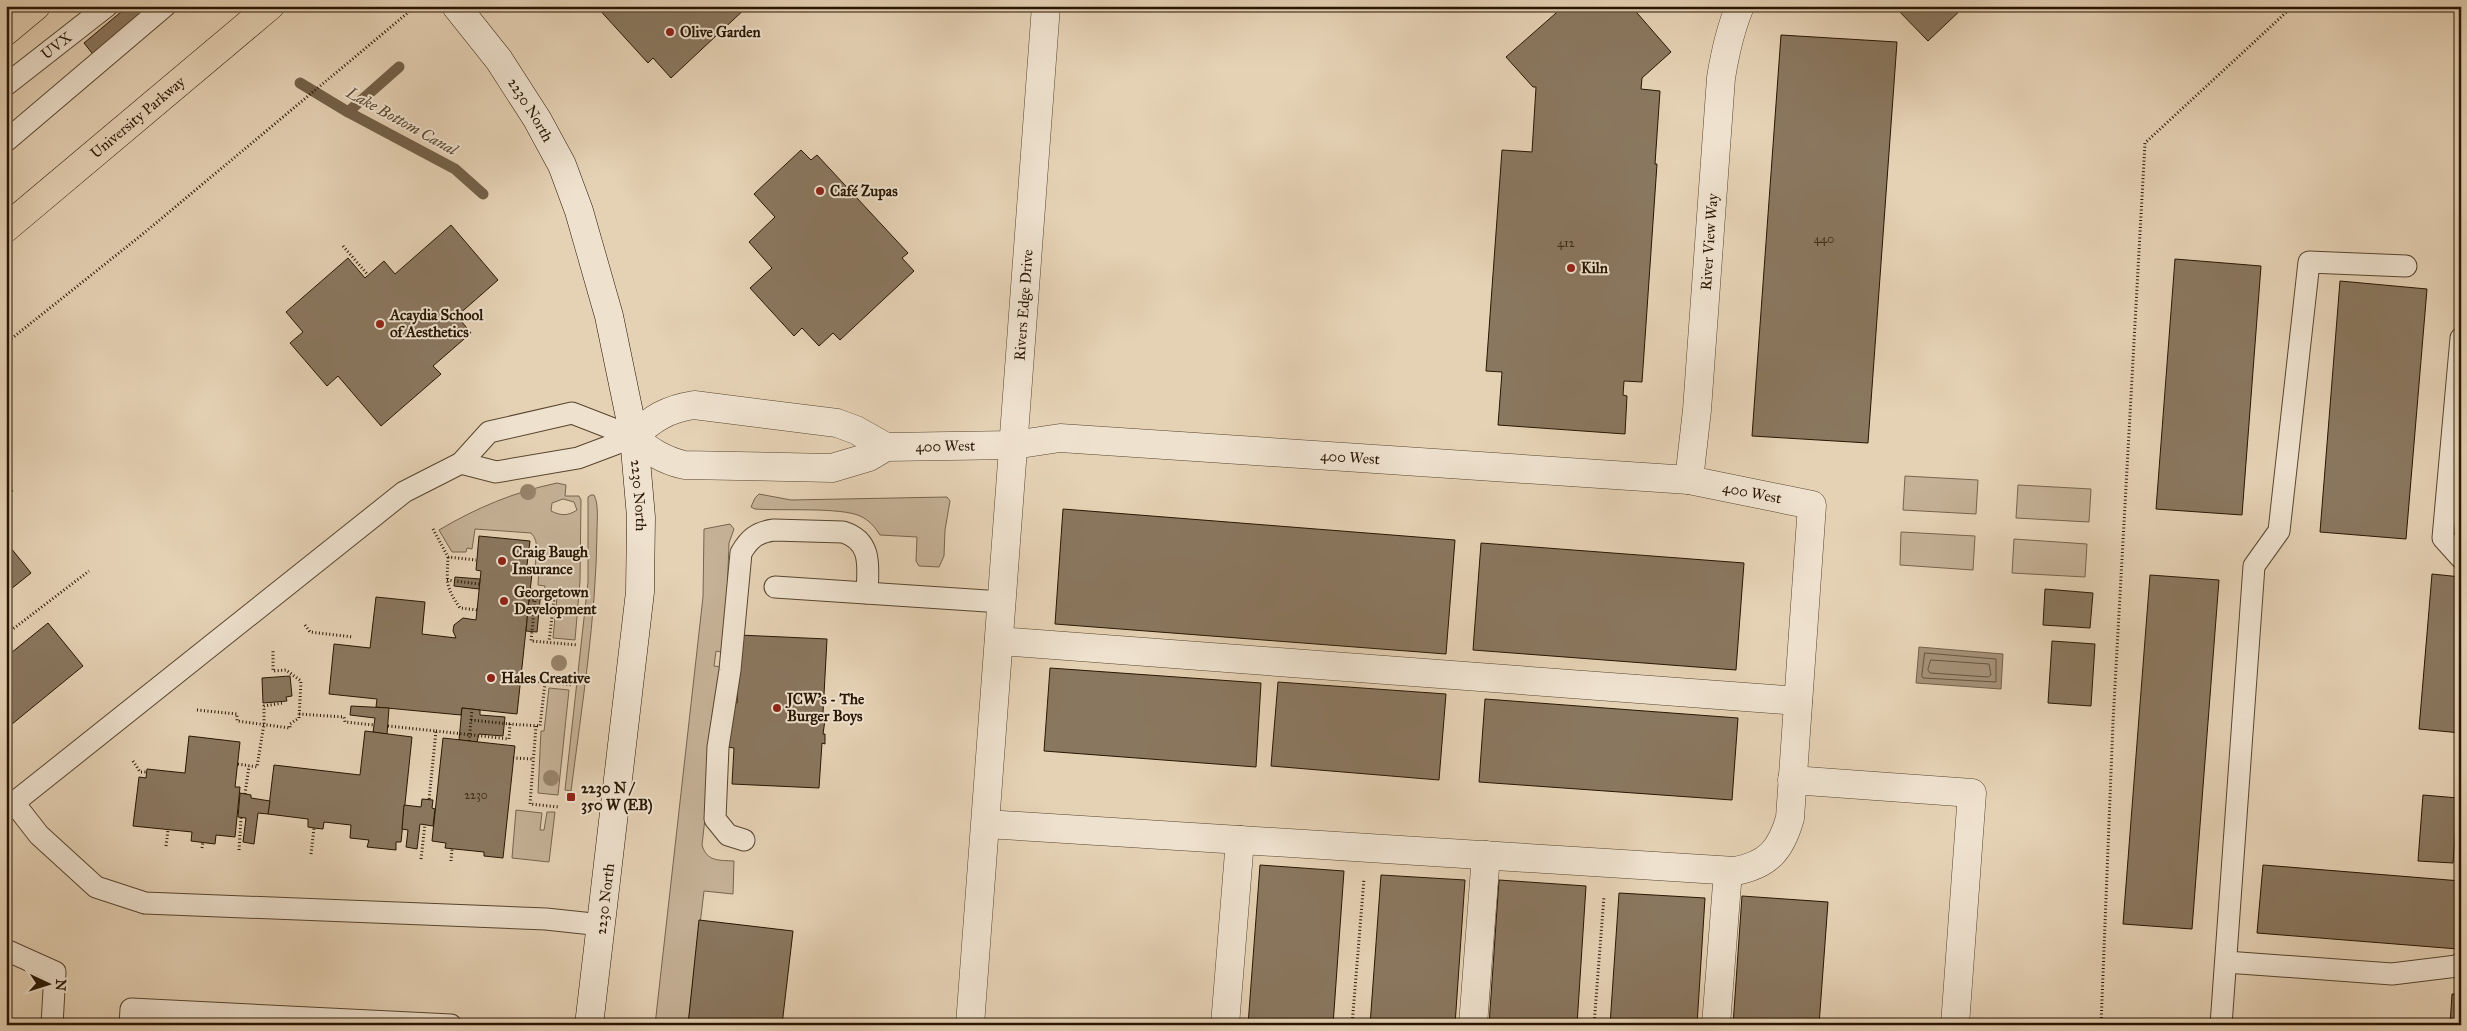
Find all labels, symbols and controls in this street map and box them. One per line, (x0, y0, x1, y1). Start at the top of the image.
place label: Olive Garden (680, 23, 762, 41)
marker: Olive Garden (664, 26, 676, 38)
street label: UVX (38, 28, 76, 63)
street label: University Parkway (87, 72, 189, 162)
street label: 2230 North (504, 74, 557, 146)
water label: Lake Bottom Canal (343, 82, 462, 160)
place label: Café Zupas (830, 182, 898, 201)
marker: Café Zupas (814, 185, 826, 197)
street label: River View Way (1697, 192, 1722, 291)
house number: 440 (1814, 232, 1834, 246)
house number: 412 (1557, 236, 1575, 250)
street label: Rivers Edge Drive (1011, 249, 1037, 361)
place label: Kiln (1581, 259, 1609, 277)
marker: Kiln (1565, 262, 1577, 274)
place label: Acaydia School of Aesthetics (389, 306, 484, 341)
marker: Acaydia School of Aesthetics (374, 318, 386, 330)
street label: 400 West (915, 437, 976, 456)
street label: 400 West (1320, 446, 1381, 468)
street label: 2230 North (627, 459, 650, 532)
street label: 400 West (1721, 478, 1784, 508)
place label: Craig Baugh Insurance (512, 543, 589, 578)
marker: Craig Baugh Insurance (496, 555, 508, 567)
place label: Georgetown Development (514, 583, 597, 619)
marker: Georgetown Development (498, 595, 510, 607)
place label: Hales Creative (501, 669, 591, 687)
marker: Hales Creative (485, 672, 497, 684)
place label: JCW's - The Burger Boys (785, 690, 865, 726)
marker: JCW's - The Burger Boys (771, 702, 783, 714)
place label: 2230 N / 350 W (EB) (581, 779, 653, 815)
house number: 2230 (464, 788, 488, 802)
marker: 2230 N / 350 W (EB) (565, 791, 577, 803)
street label: 2230 North (592, 861, 618, 936)
north arrow (22, 958, 72, 1008)
text: N (52, 978, 69, 992)

